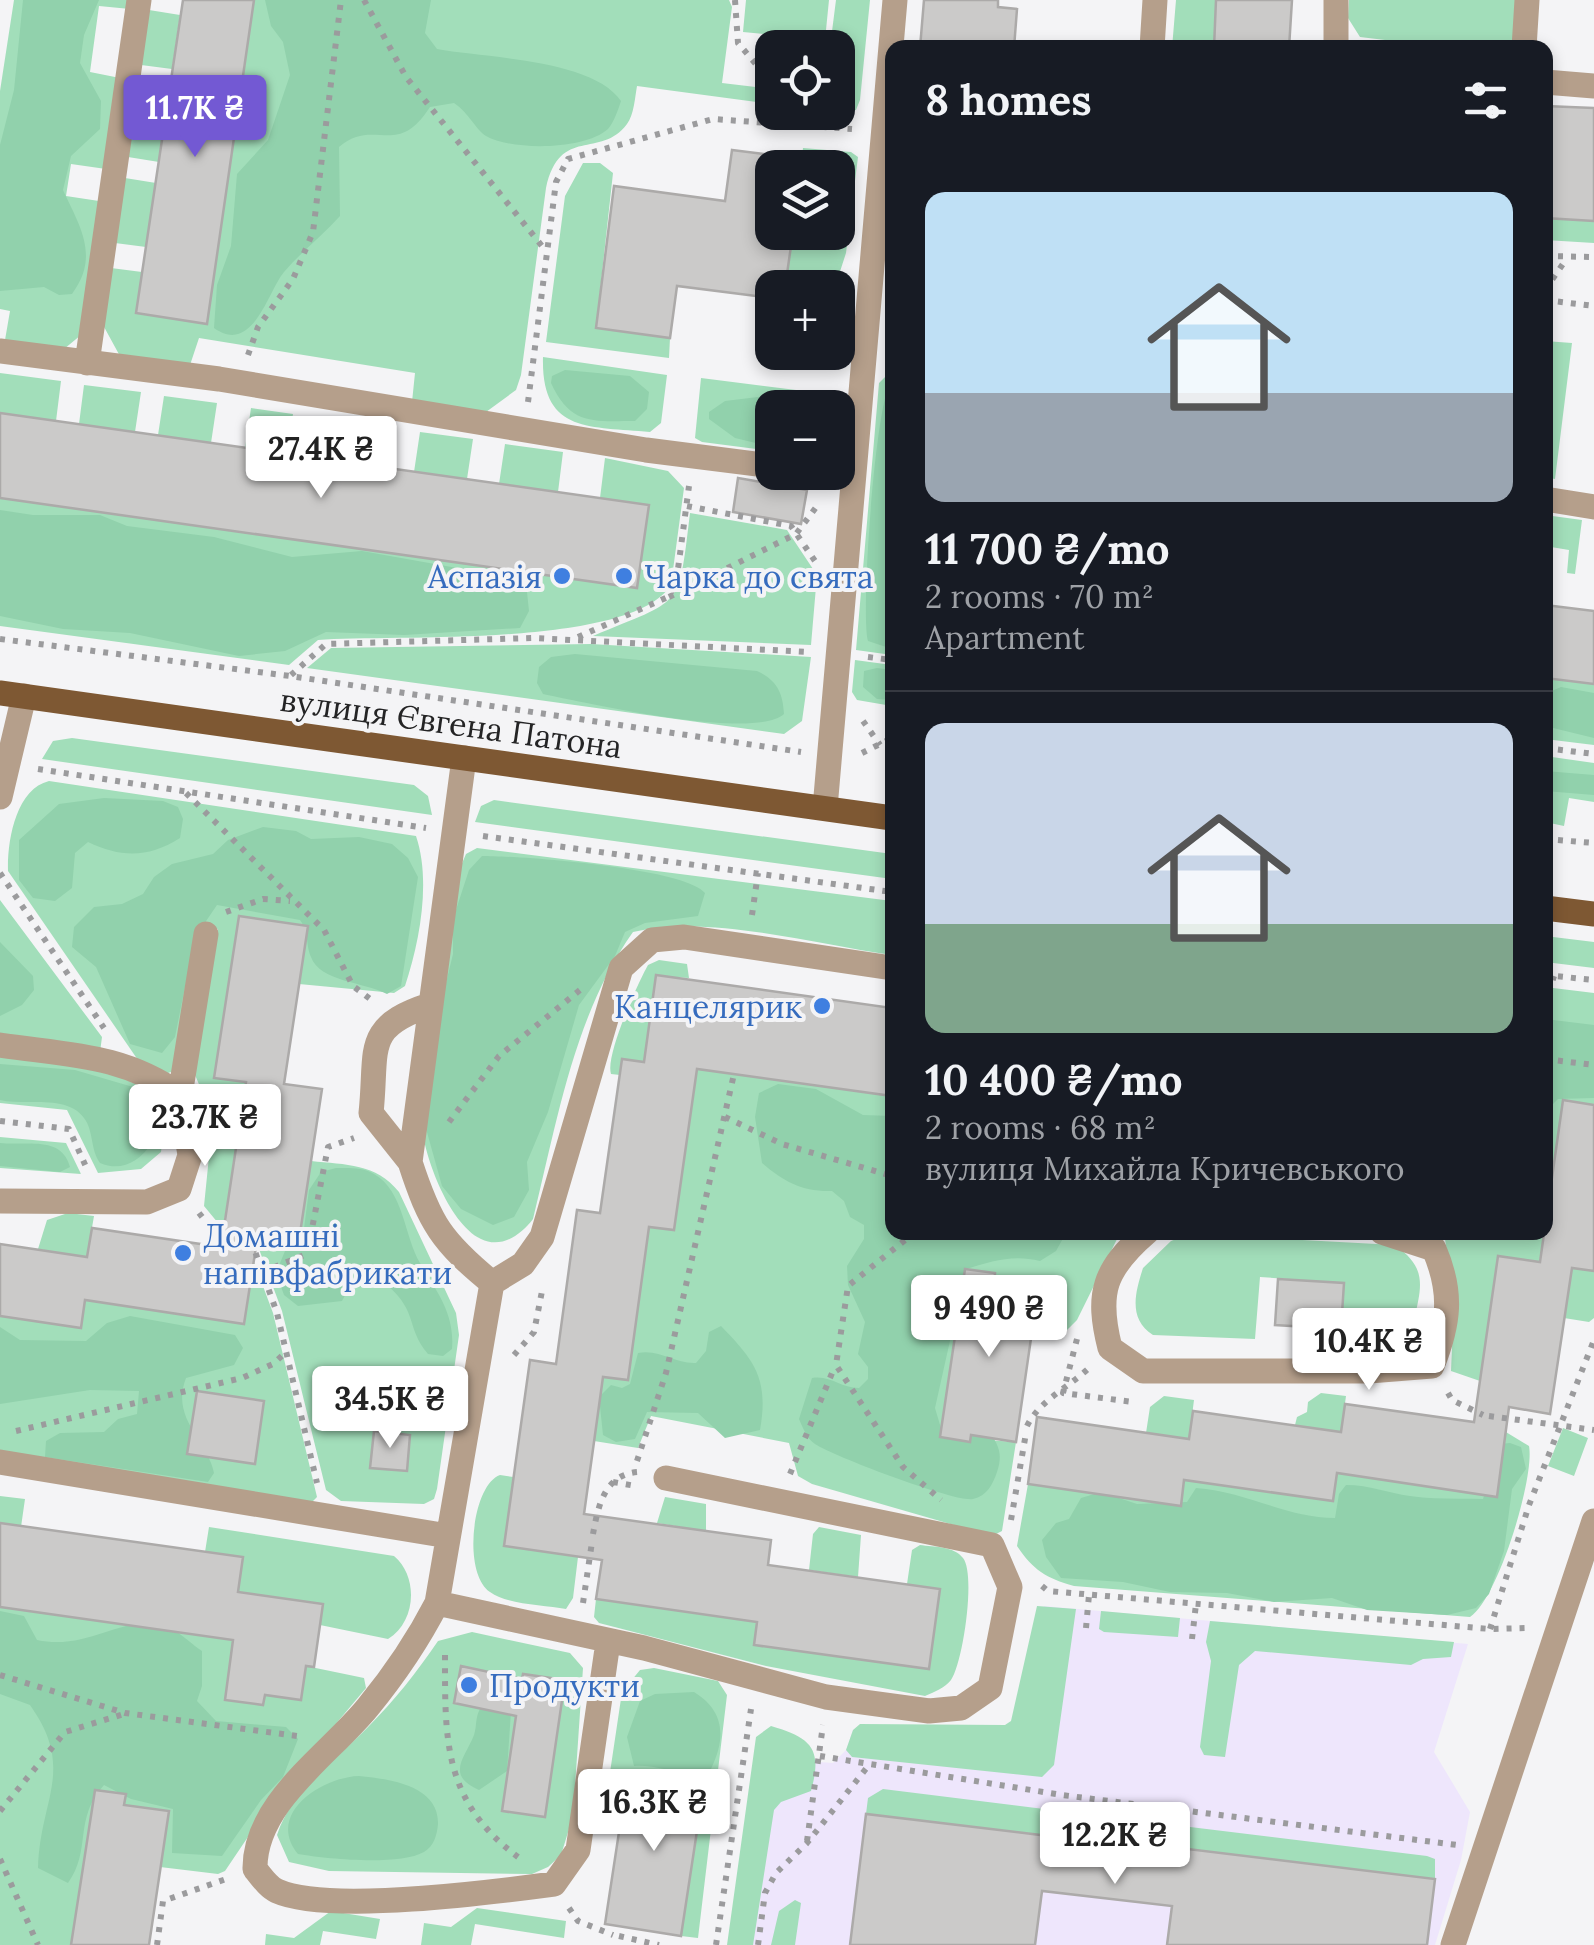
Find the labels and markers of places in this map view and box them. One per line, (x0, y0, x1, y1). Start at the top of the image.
pin: 11.7K ₴ (103, 75, 287, 160)
pin: 27.4K ₴ (229, 416, 413, 501)
place label: Аспазія (427, 556, 542, 597)
place label: Чарка до свята (644, 556, 873, 597)
marker: Аспазія (551, 565, 573, 587)
marker: Чарка до свята (613, 565, 635, 587)
place label: Канцелярик (614, 986, 802, 1027)
marker: Канцелярик (811, 995, 833, 1017)
pin: 23.7K ₴ (113, 1084, 297, 1169)
place label: Домашні напівфабрикати (203, 1215, 452, 1293)
marker: Домашні напівфабрикати (172, 1242, 194, 1264)
pin: 9 490 ₴ (897, 1275, 1081, 1360)
pin: 10.4K ₴ (1277, 1308, 1461, 1393)
pin: 34.5K ₴ (298, 1366, 482, 1451)
place label: Продукти (489, 1665, 640, 1706)
marker: Продукти (458, 1674, 480, 1696)
pin: 16.3K ₴ (562, 1769, 746, 1854)
pin: 12.2K ₴ (1023, 1802, 1207, 1887)

